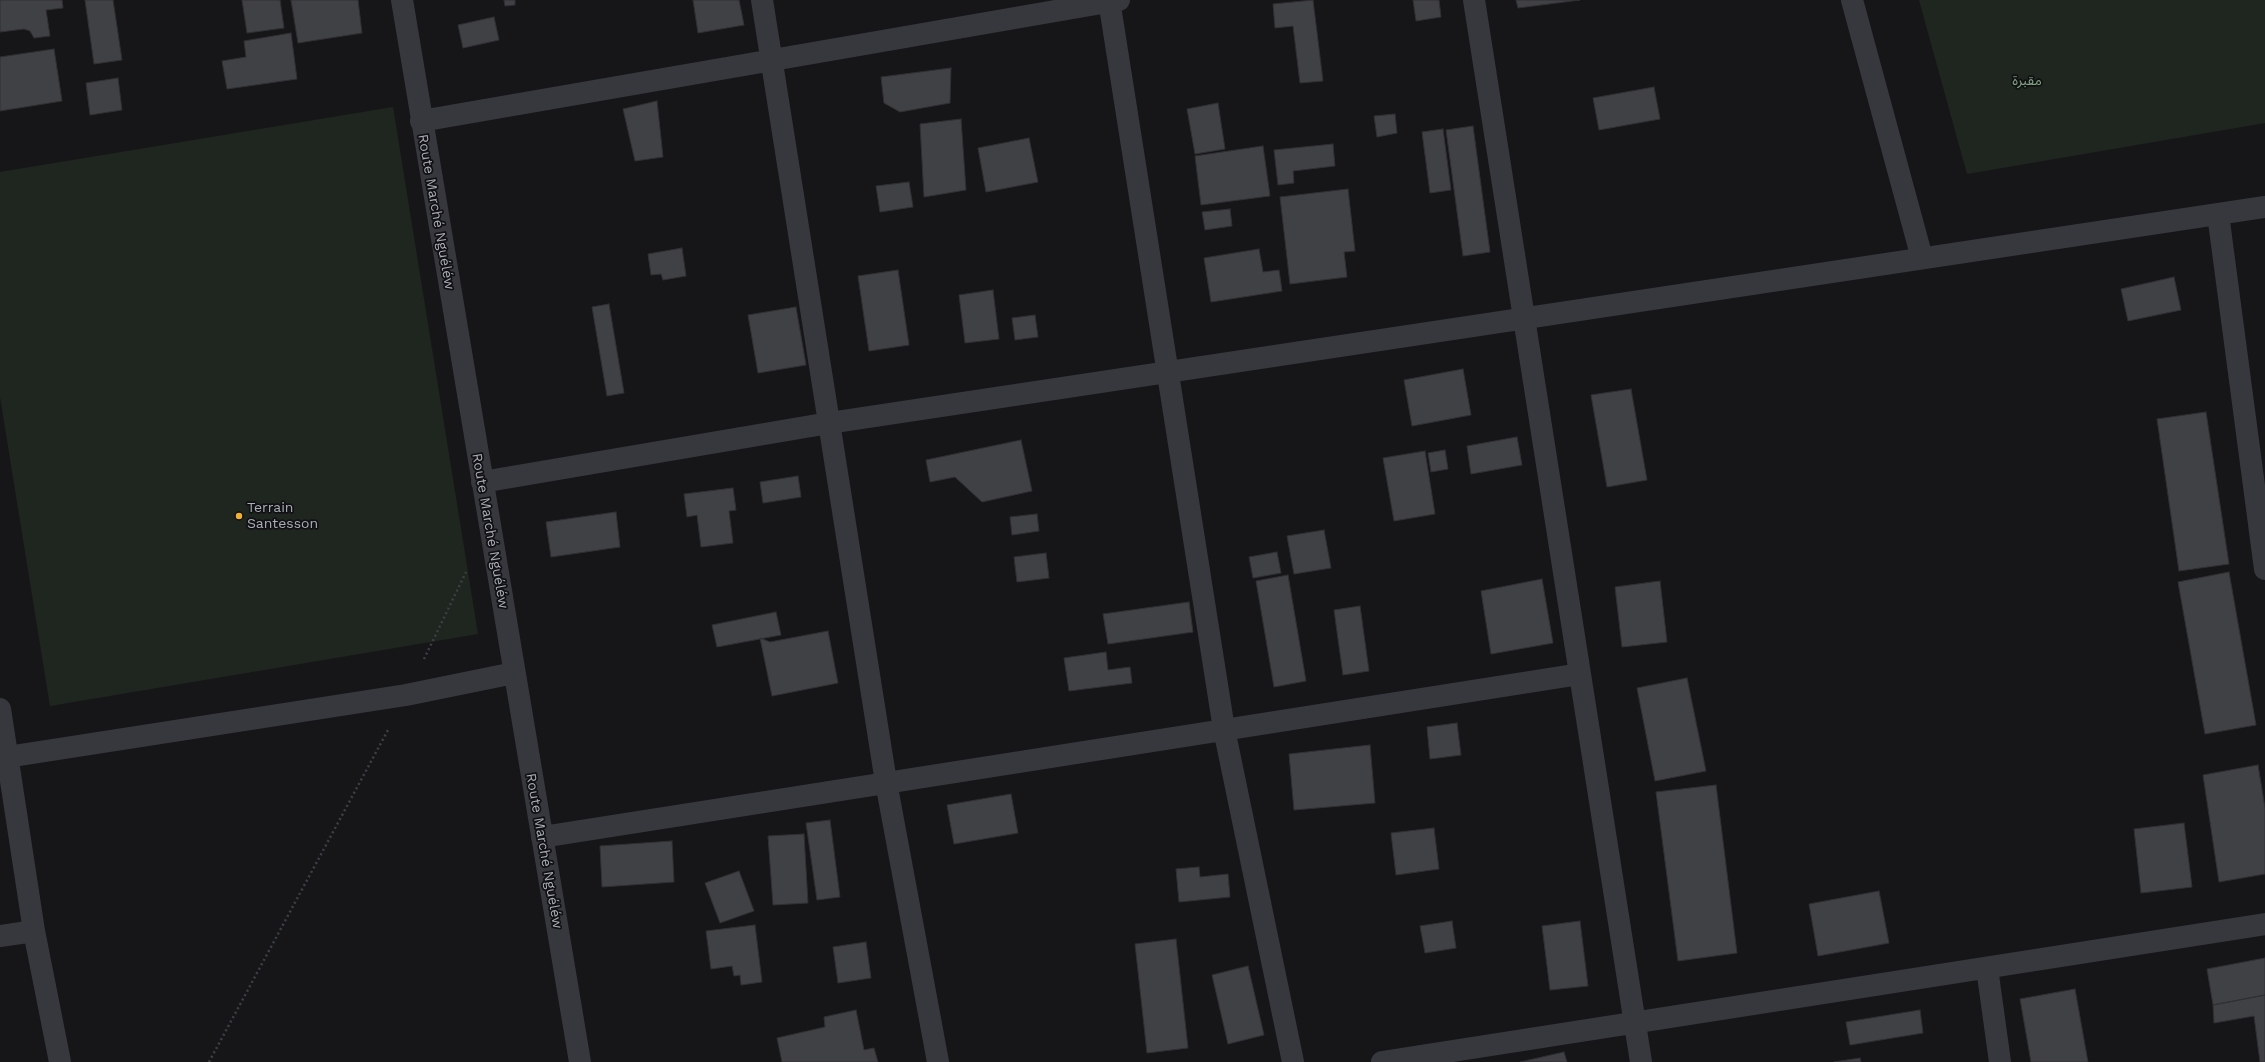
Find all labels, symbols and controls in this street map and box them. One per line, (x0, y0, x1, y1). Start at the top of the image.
park label: مقبرة (2012, 73, 2042, 89)
street label: Route Marché Nguéléw (414, 133, 458, 291)
street label: Route Marché Nguéléw (468, 452, 512, 610)
place label: Terrain Santesson (247, 500, 318, 532)
marker: Terrain Santesson (234, 511, 244, 521)
street label: Route Marché Nguéléw (522, 772, 566, 930)

